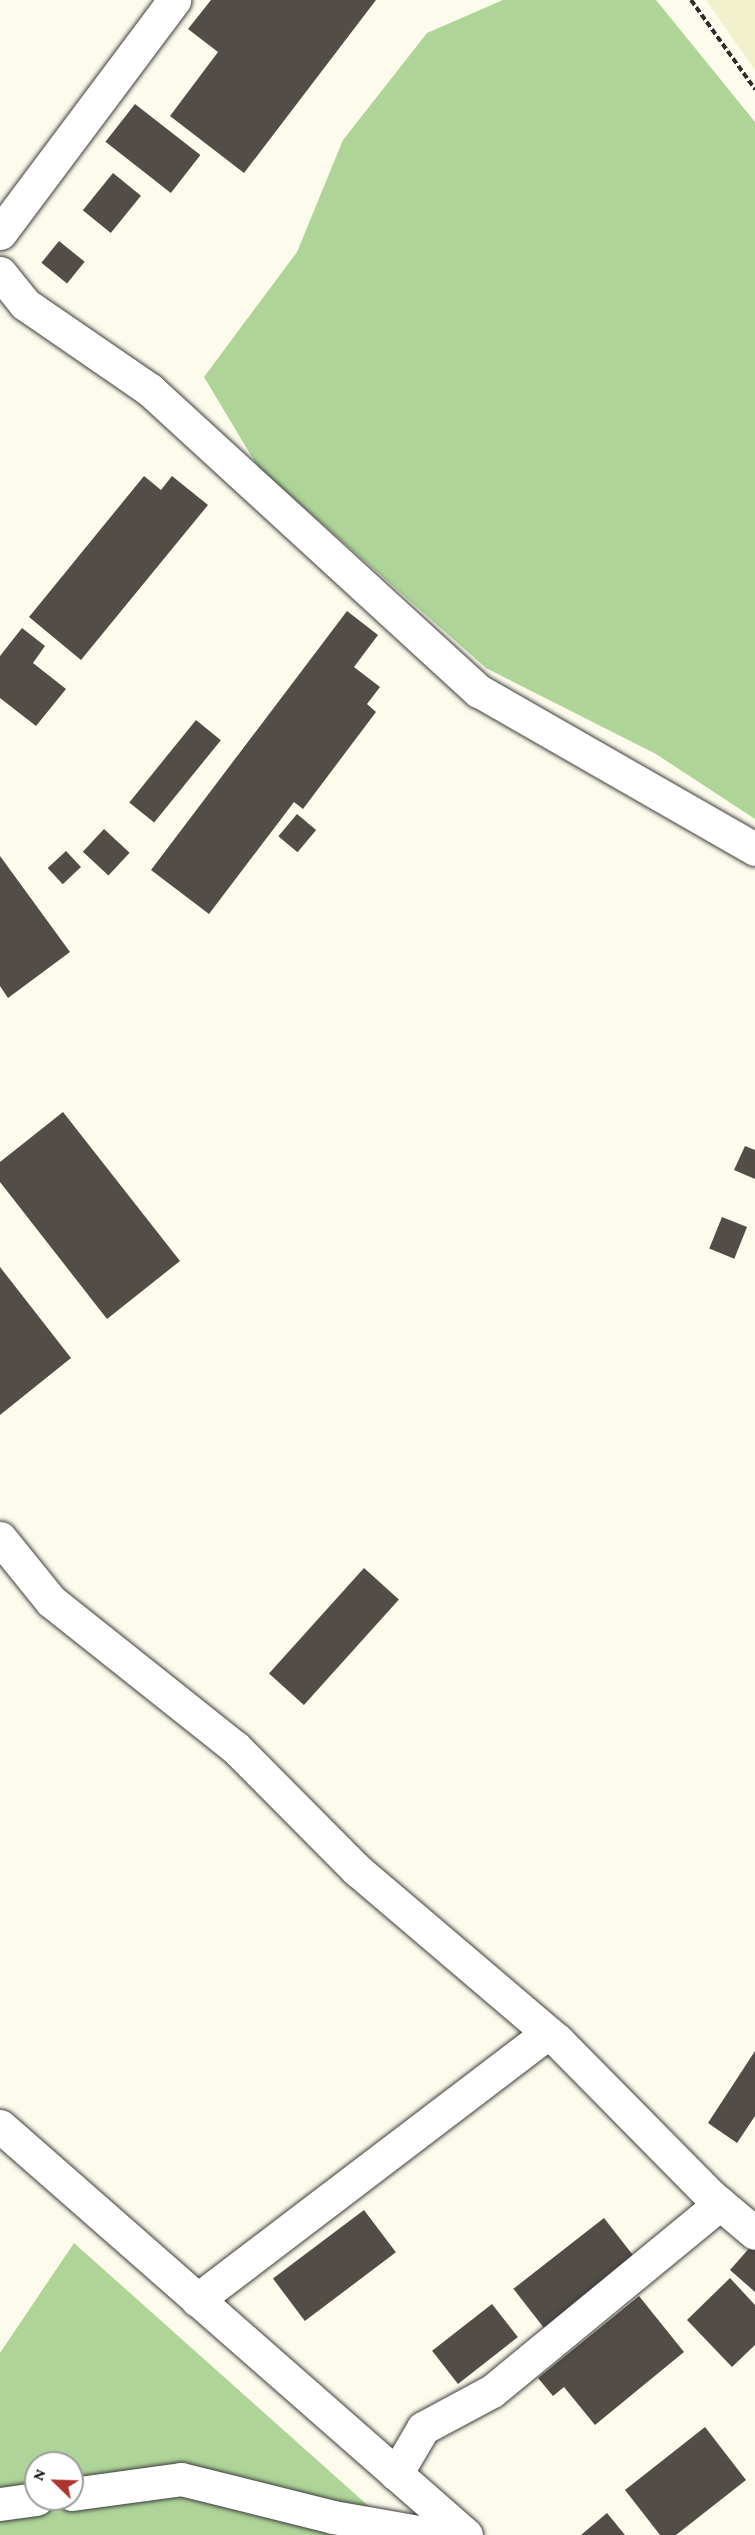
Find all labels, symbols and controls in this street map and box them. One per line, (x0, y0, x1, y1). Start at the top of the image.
north arrow (24, 2451, 84, 2511)
text: N (29, 2466, 49, 2483)

